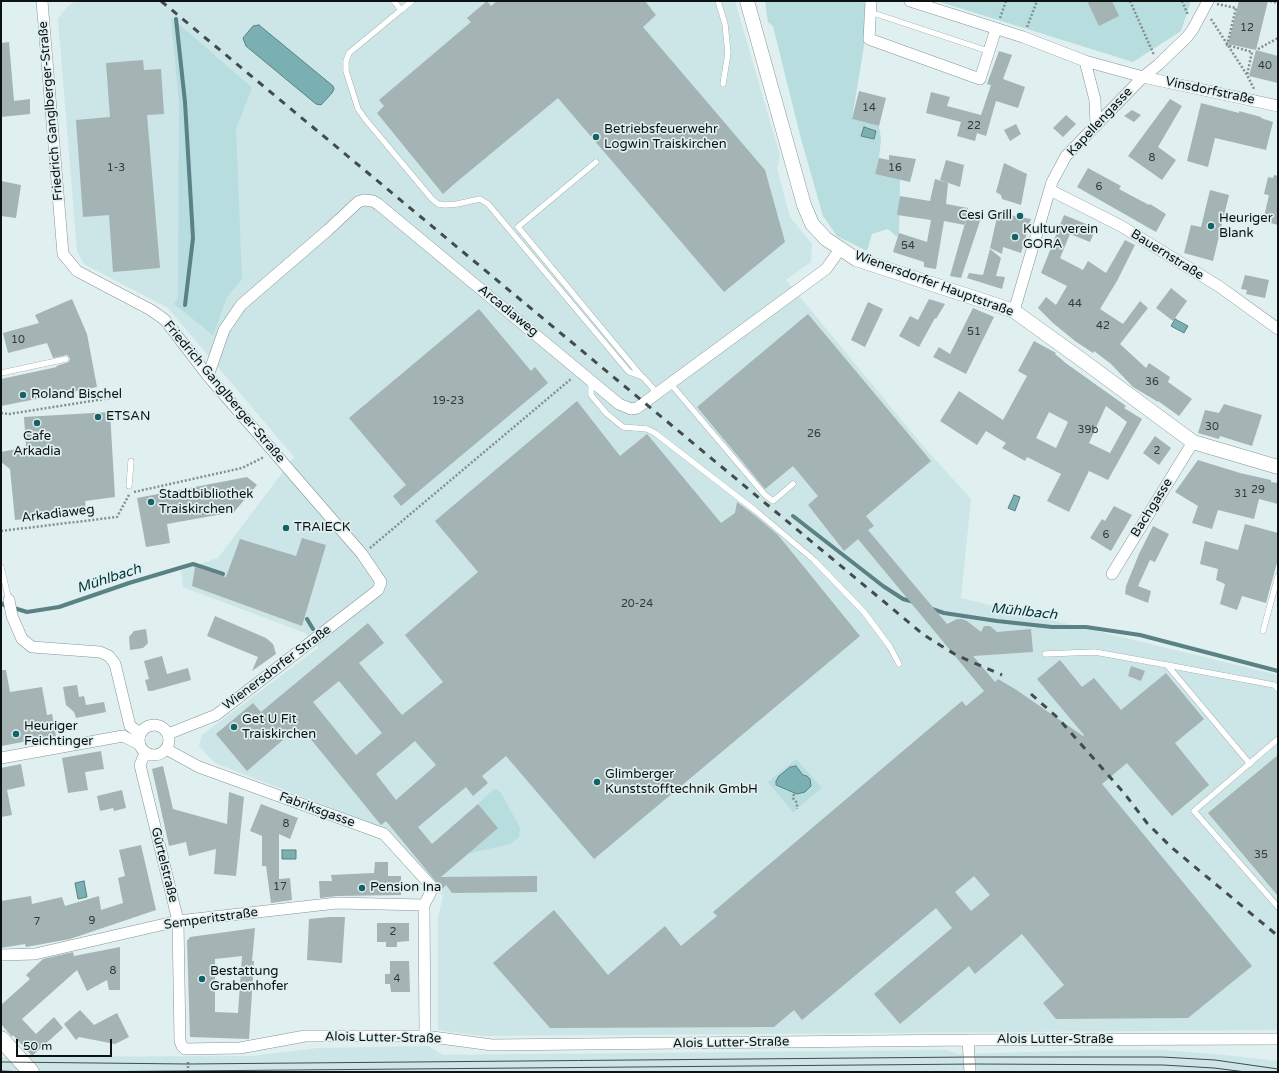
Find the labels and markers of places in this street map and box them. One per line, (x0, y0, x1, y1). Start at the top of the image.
place label: Betriebsfeuerwehr Logwin Traiskirchen (604, 122, 727, 153)
marker: Betriebsfeuerwehr Logwin Traiskirchen (591, 132, 601, 142)
place label: Cesi Grill (958, 208, 1012, 224)
marker: Cesi Grill (1015, 211, 1025, 221)
place label: Heuriger Blank (1219, 211, 1273, 242)
marker: Heuriger Blank (1206, 221, 1216, 231)
place label: Kulturverein GORA (1023, 222, 1098, 253)
marker: Kulturverein GORA (1010, 232, 1020, 242)
place label: Roland Bischel (31, 387, 122, 403)
marker: Roland Bischel (18, 390, 28, 400)
place label: ETSAN (106, 409, 150, 425)
marker: ETSAN (93, 412, 103, 422)
marker: Cafe Arkadia (32, 418, 42, 428)
place label: Cafe Arkadia (13, 429, 61, 460)
place label: Stadtbibliothek Traiskirchen (159, 487, 253, 518)
marker: Stadtbibliothek Traiskirchen (146, 497, 156, 507)
place label: TRAIECK (294, 520, 351, 536)
marker: TRAIECK (281, 523, 291, 533)
place label: Get U Fit Traiskirchen (242, 712, 316, 743)
place label: Heuriger Feichtinger (24, 719, 93, 750)
marker: Get U Fit Traiskirchen (229, 722, 239, 732)
marker: Heuriger Feichtinger (11, 729, 21, 739)
place label: Glimberger Kunststofftechnik GmbH (605, 767, 758, 798)
marker: Glimberger Kunststofftechnik GmbH (592, 777, 602, 787)
place label: Pension Ina (370, 880, 441, 896)
marker: Pension Ina (357, 883, 367, 893)
place label: Bestattung Grabenhofer (210, 964, 288, 995)
marker: Bestattung Grabenhofer (197, 974, 207, 984)

